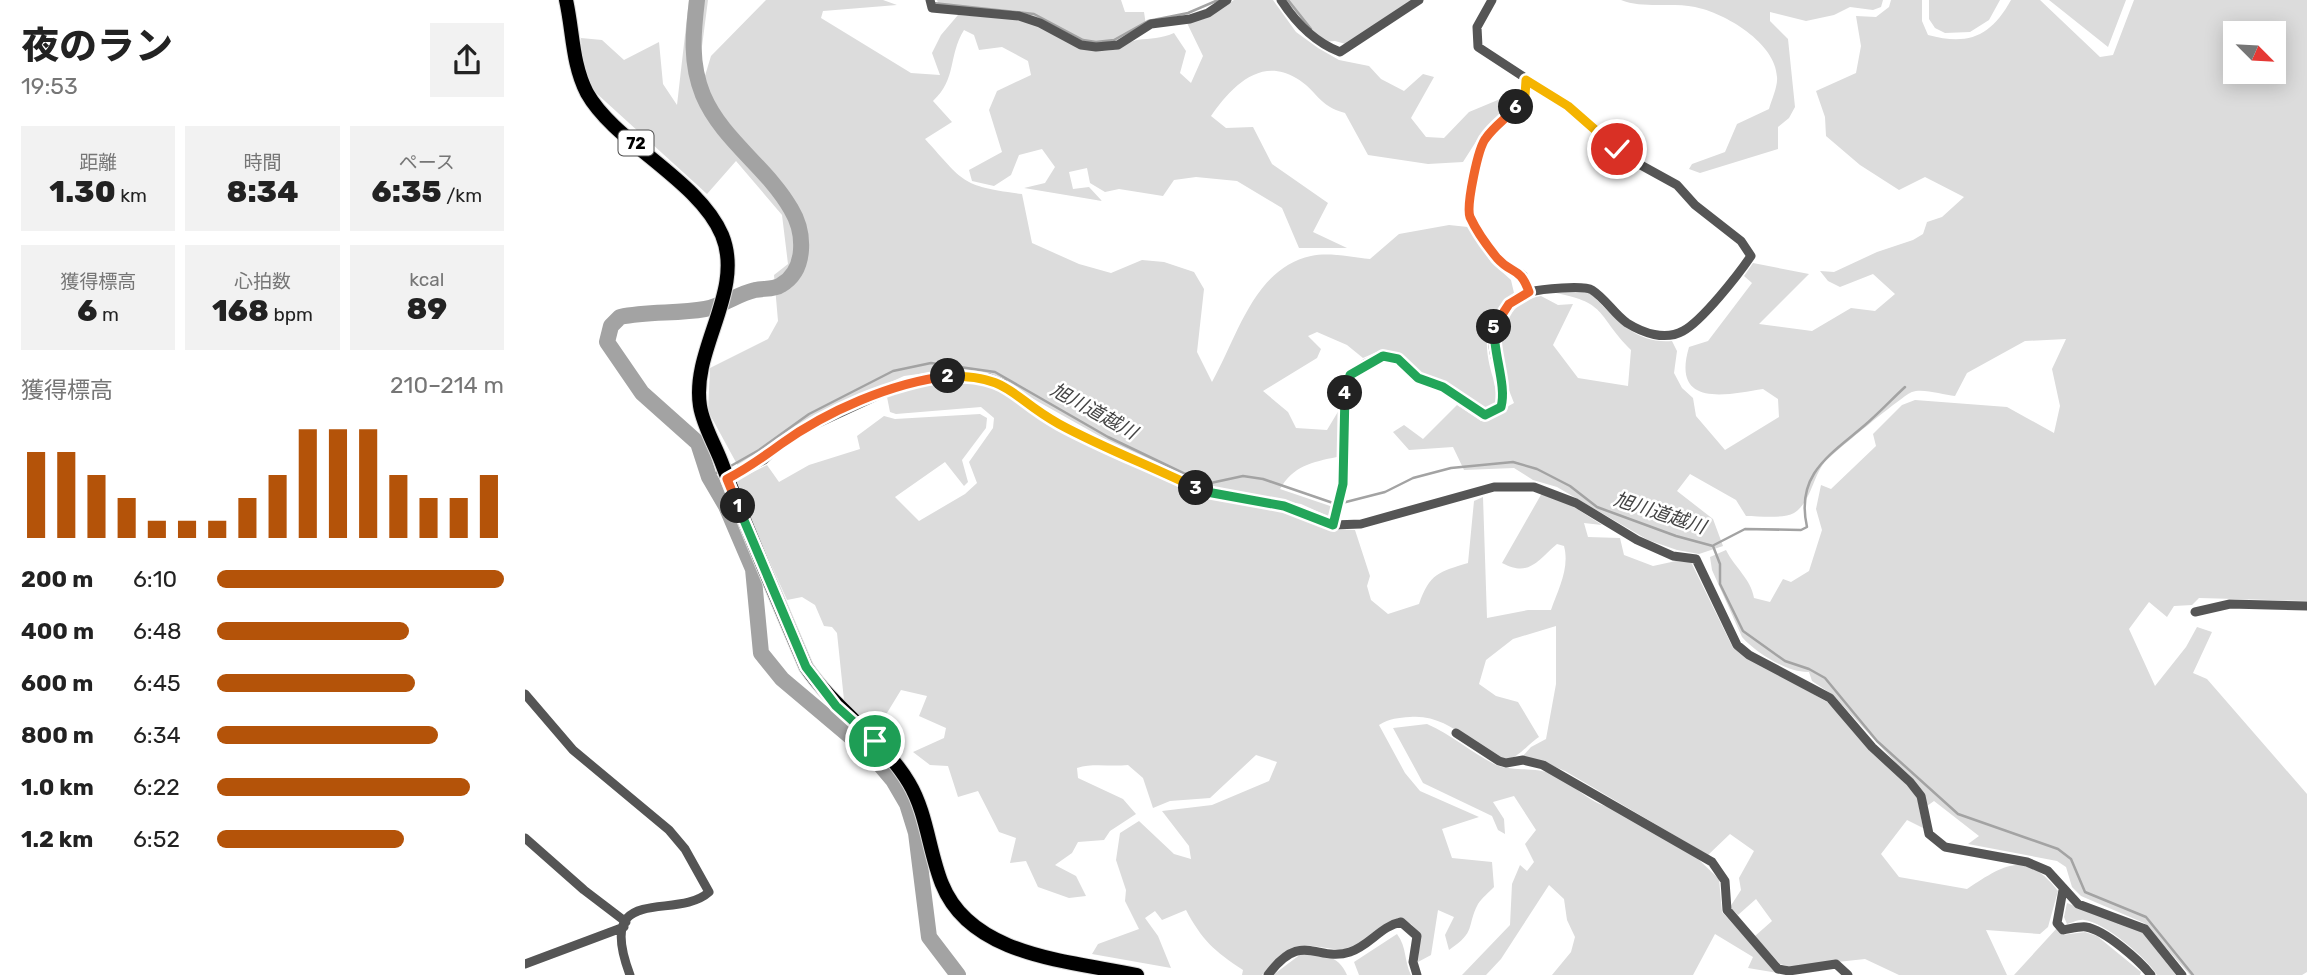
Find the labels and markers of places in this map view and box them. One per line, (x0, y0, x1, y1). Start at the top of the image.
pin: 6 (1499, 90, 1534, 124)
pin (1587, 119, 1647, 179)
pin: 5 (1476, 310, 1511, 344)
pin: 2 (931, 358, 965, 394)
pin: 4 (1327, 376, 1363, 410)
pin: 3 (1179, 470, 1213, 505)
pin: 1 (721, 489, 755, 524)
pin (845, 711, 905, 771)

